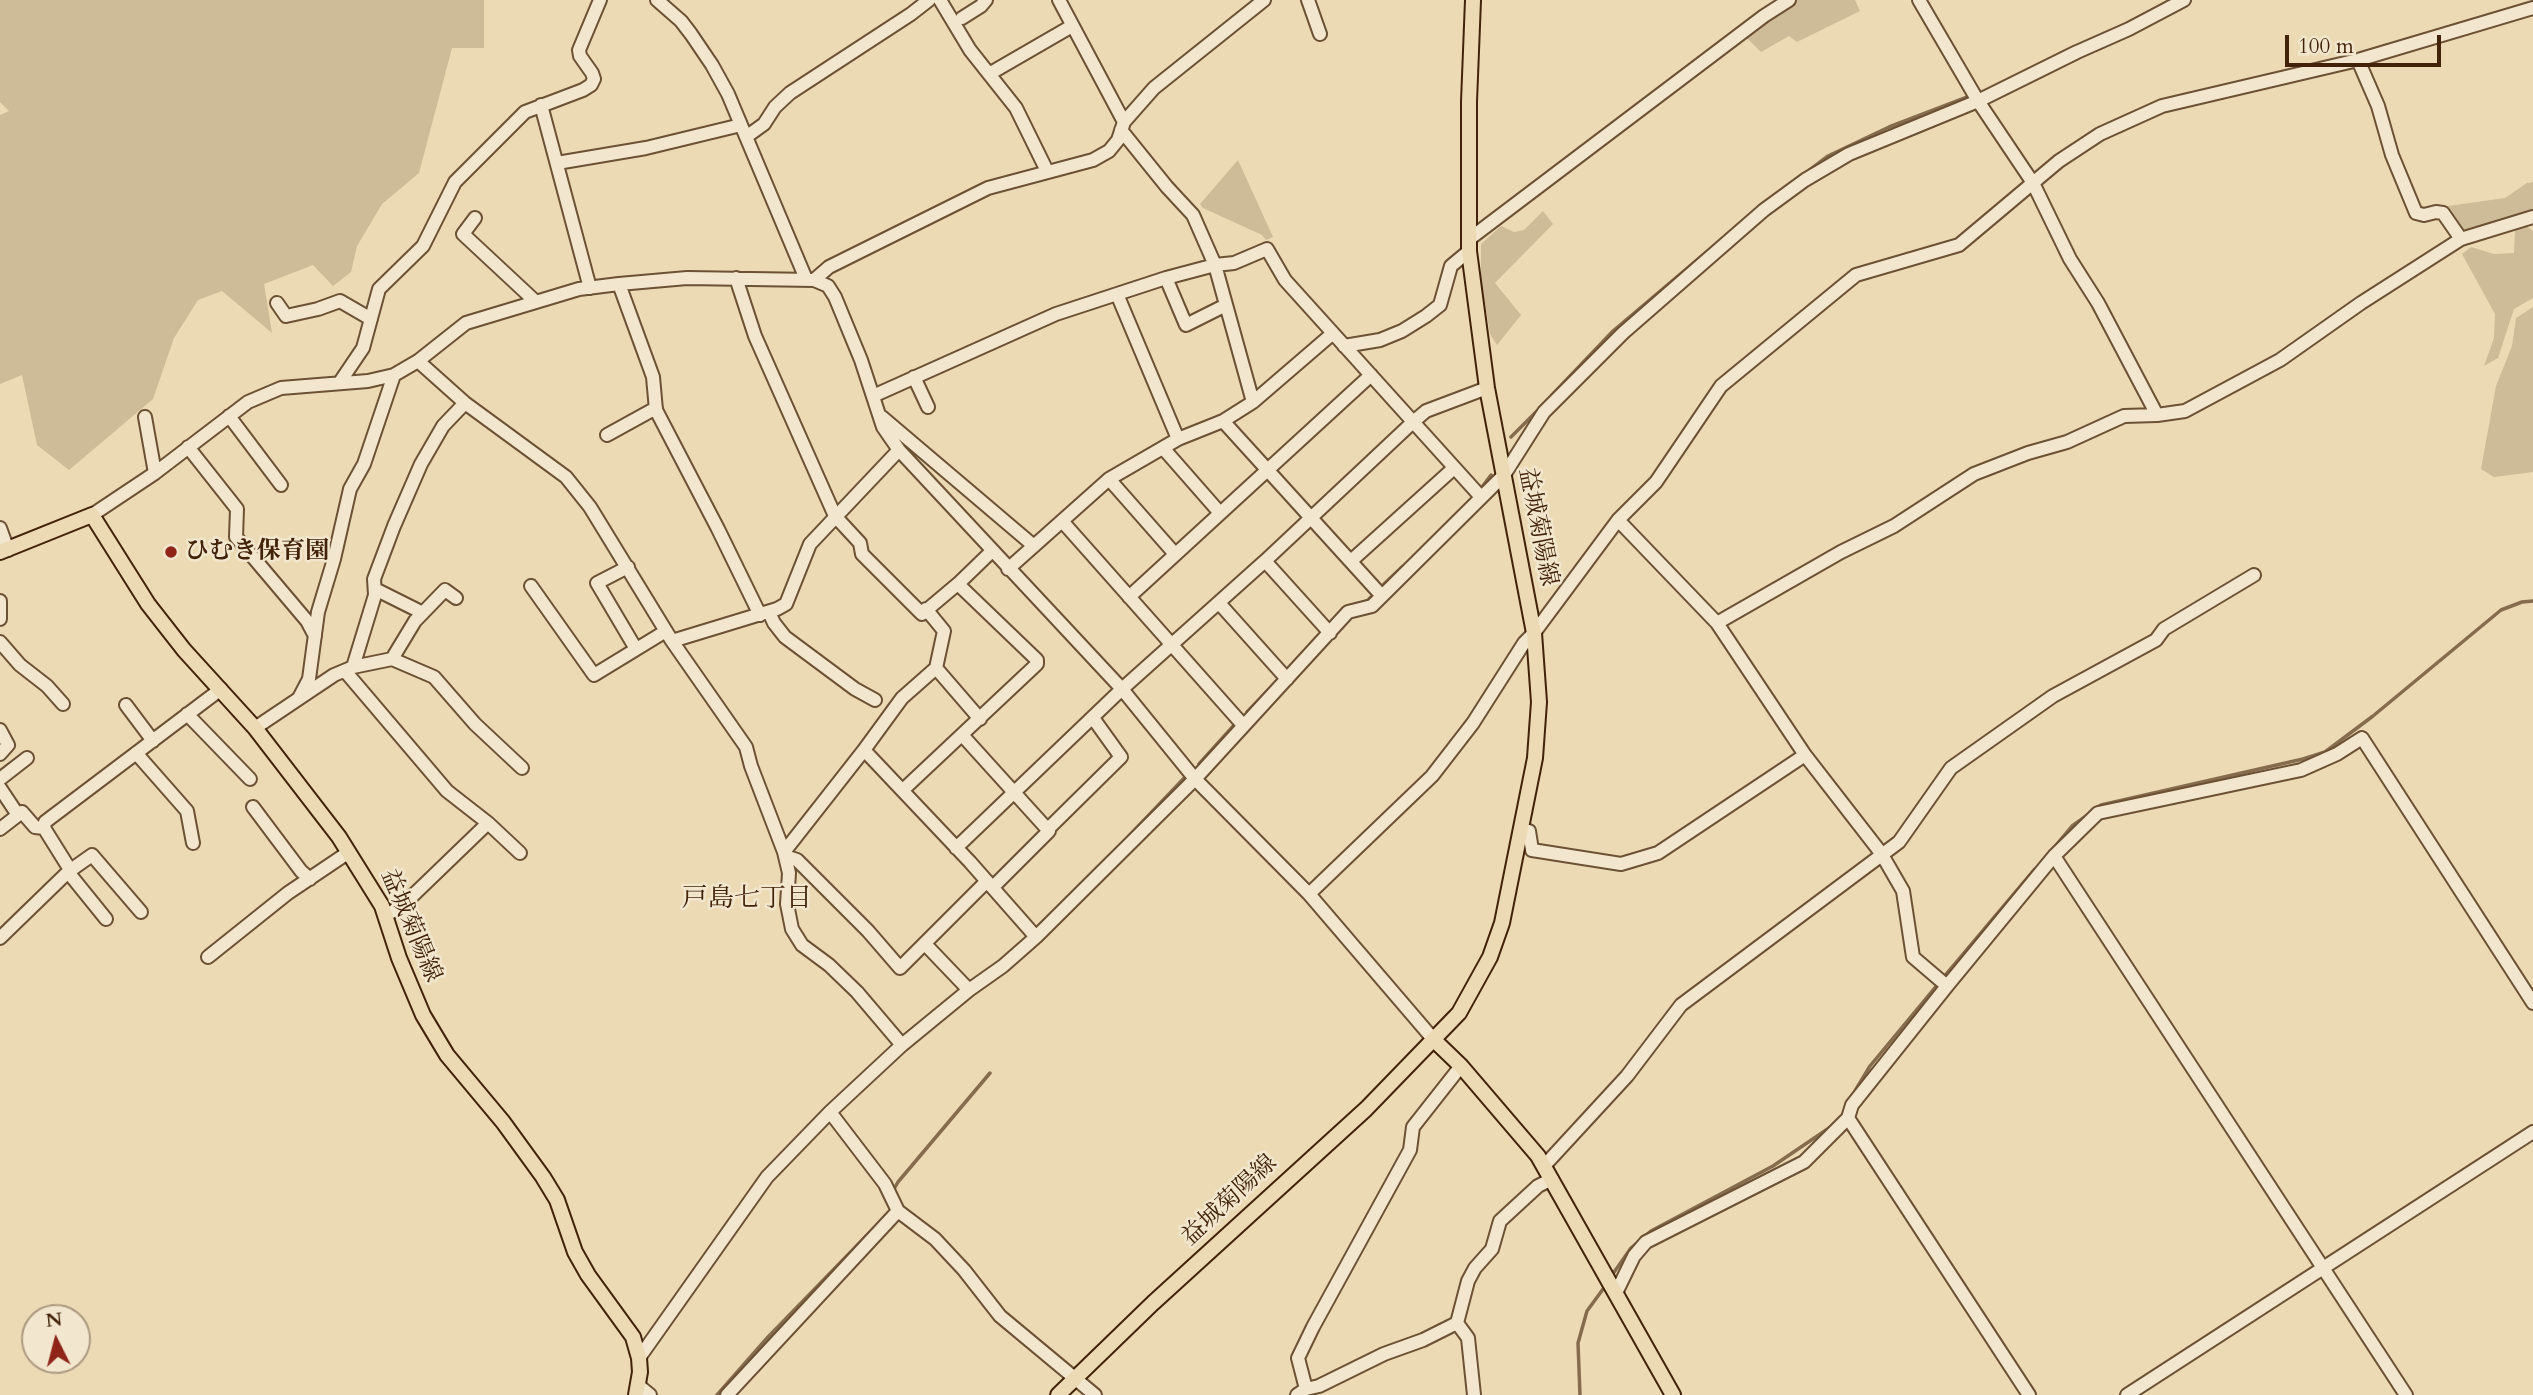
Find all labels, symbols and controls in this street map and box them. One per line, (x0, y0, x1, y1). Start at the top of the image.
scale bar (2288, 21, 2444, 65)
text: 100 m (2298, 32, 2354, 61)
street label: 益城菊陽線 (1511, 465, 1563, 589)
place label: ひむき保育園 (185, 538, 329, 566)
marker: ひむき保育園 (163, 544, 179, 560)
street label: 益城菊陽線 (373, 865, 447, 987)
district label: 戸島七丁目 (682, 884, 812, 916)
street label: 益城菊陽線 (1176, 1150, 1284, 1252)
north arrow (21, 1304, 91, 1374)
text: N (44, 1306, 64, 1334)

